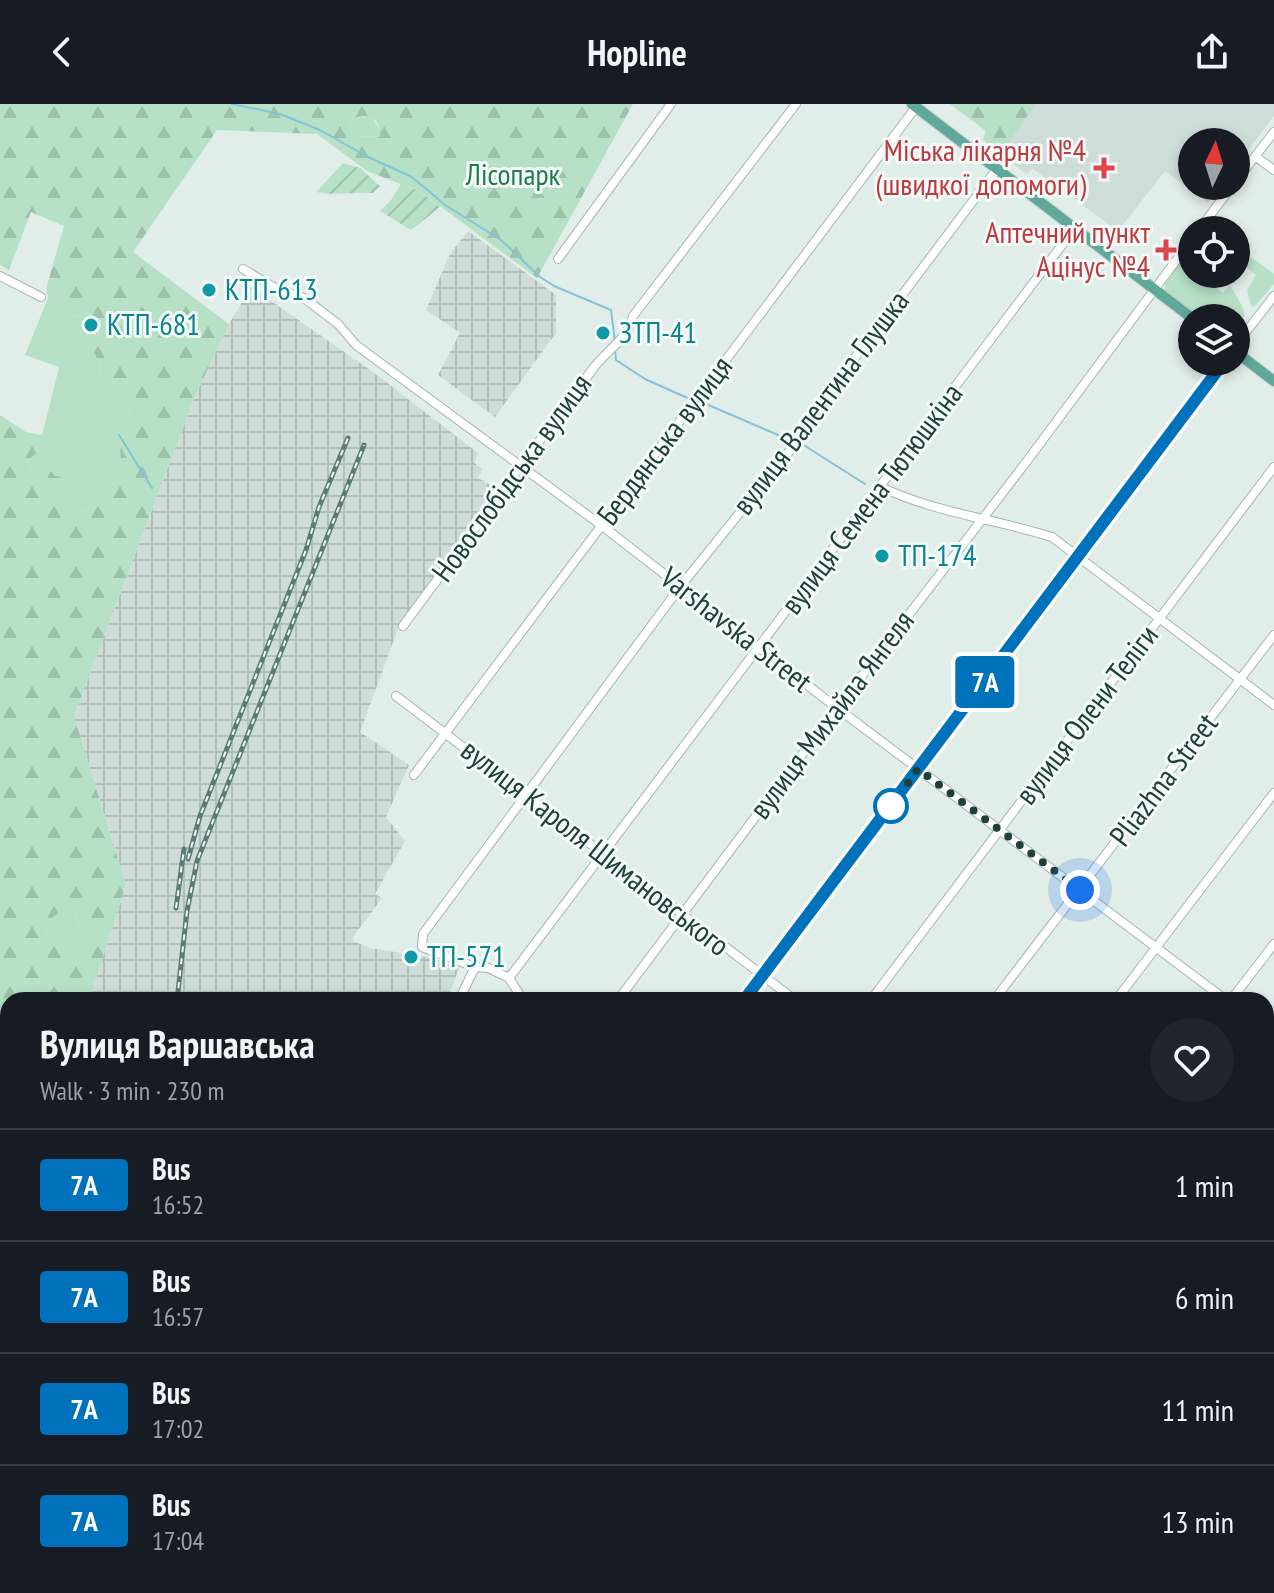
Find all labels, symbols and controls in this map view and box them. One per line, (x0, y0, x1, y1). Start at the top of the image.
text: Hopline (587, 29, 687, 76)
icon: back (40, 30, 84, 74)
icon: share (1190, 30, 1234, 74)
north arrow (1178, 128, 1250, 200)
map controls (1178, 128, 1250, 376)
place label: Міська лікарня №4 (швидкої допомоги) (875, 130, 1086, 203)
park label: Лісопарк (465, 154, 561, 193)
marker: Міська лікарня №4 (швидкої допомоги) (1093, 157, 1115, 179)
place label: Аптечний пункт Ацінус №4 (985, 212, 1150, 285)
button: locate (1178, 216, 1250, 288)
marker: Аптечний пункт Ацінус №4 (1157, 241, 1175, 259)
place label: КТП-613 (225, 269, 318, 308)
marker: КТП-613 (200, 281, 218, 299)
street label: вулиця Валентина Глушка (723, 282, 917, 522)
place label: КТП-681 (107, 304, 200, 343)
button: layers (1178, 304, 1250, 376)
place label: ЗТП-41 (619, 312, 697, 351)
marker: КТП-681 (82, 316, 100, 334)
marker: ЗТП-41 (594, 324, 612, 342)
street label: Бердянська вулиця (588, 348, 740, 532)
street label: Новослобідська вулиця (422, 366, 599, 589)
street label: вулиця Семена Тютюшкіна (771, 375, 970, 621)
place label: ТП-174 (898, 535, 976, 574)
marker: ТП-174 (873, 547, 891, 565)
street label: Varshavska Street (652, 557, 821, 701)
street label: вулиця Михайла Янгеля (740, 602, 922, 826)
street label: вулиця Олени Теліги (1006, 617, 1166, 812)
line badge: 7А (949, 656, 1021, 708)
text: 7А (971, 663, 999, 700)
street label: Pliazhna Street (1100, 704, 1226, 853)
street label: вулиця Кароля Шимановського (454, 730, 738, 964)
unlabelled marker (874, 789, 908, 823)
your location (1060, 870, 1100, 910)
place label: ТП-571 (427, 936, 505, 975)
marker: ТП-571 (402, 948, 420, 966)
button: heart (1150, 1018, 1234, 1102)
text: Вулиця Варшавська (40, 1019, 315, 1068)
text: Walk · 3 min · 230 m (40, 1074, 224, 1107)
text: Bus (152, 1149, 191, 1188)
text: 7А (70, 1166, 98, 1203)
text: 1 min (1175, 1166, 1234, 1205)
text: 16:52 (152, 1188, 204, 1221)
text: Bus (152, 1261, 191, 1300)
text: 7А (70, 1278, 98, 1315)
text: 6 min (1175, 1278, 1234, 1317)
text: 16:57 (152, 1300, 204, 1333)
text: Bus (152, 1373, 191, 1412)
text: 7А (70, 1390, 98, 1427)
text: 11 min (1161, 1390, 1234, 1429)
text: 17:02 (152, 1412, 204, 1445)
text: Bus (152, 1485, 191, 1524)
text: 7А (70, 1502, 98, 1539)
text: 13 min (1161, 1502, 1234, 1541)
text: 17:04 (152, 1524, 204, 1557)

